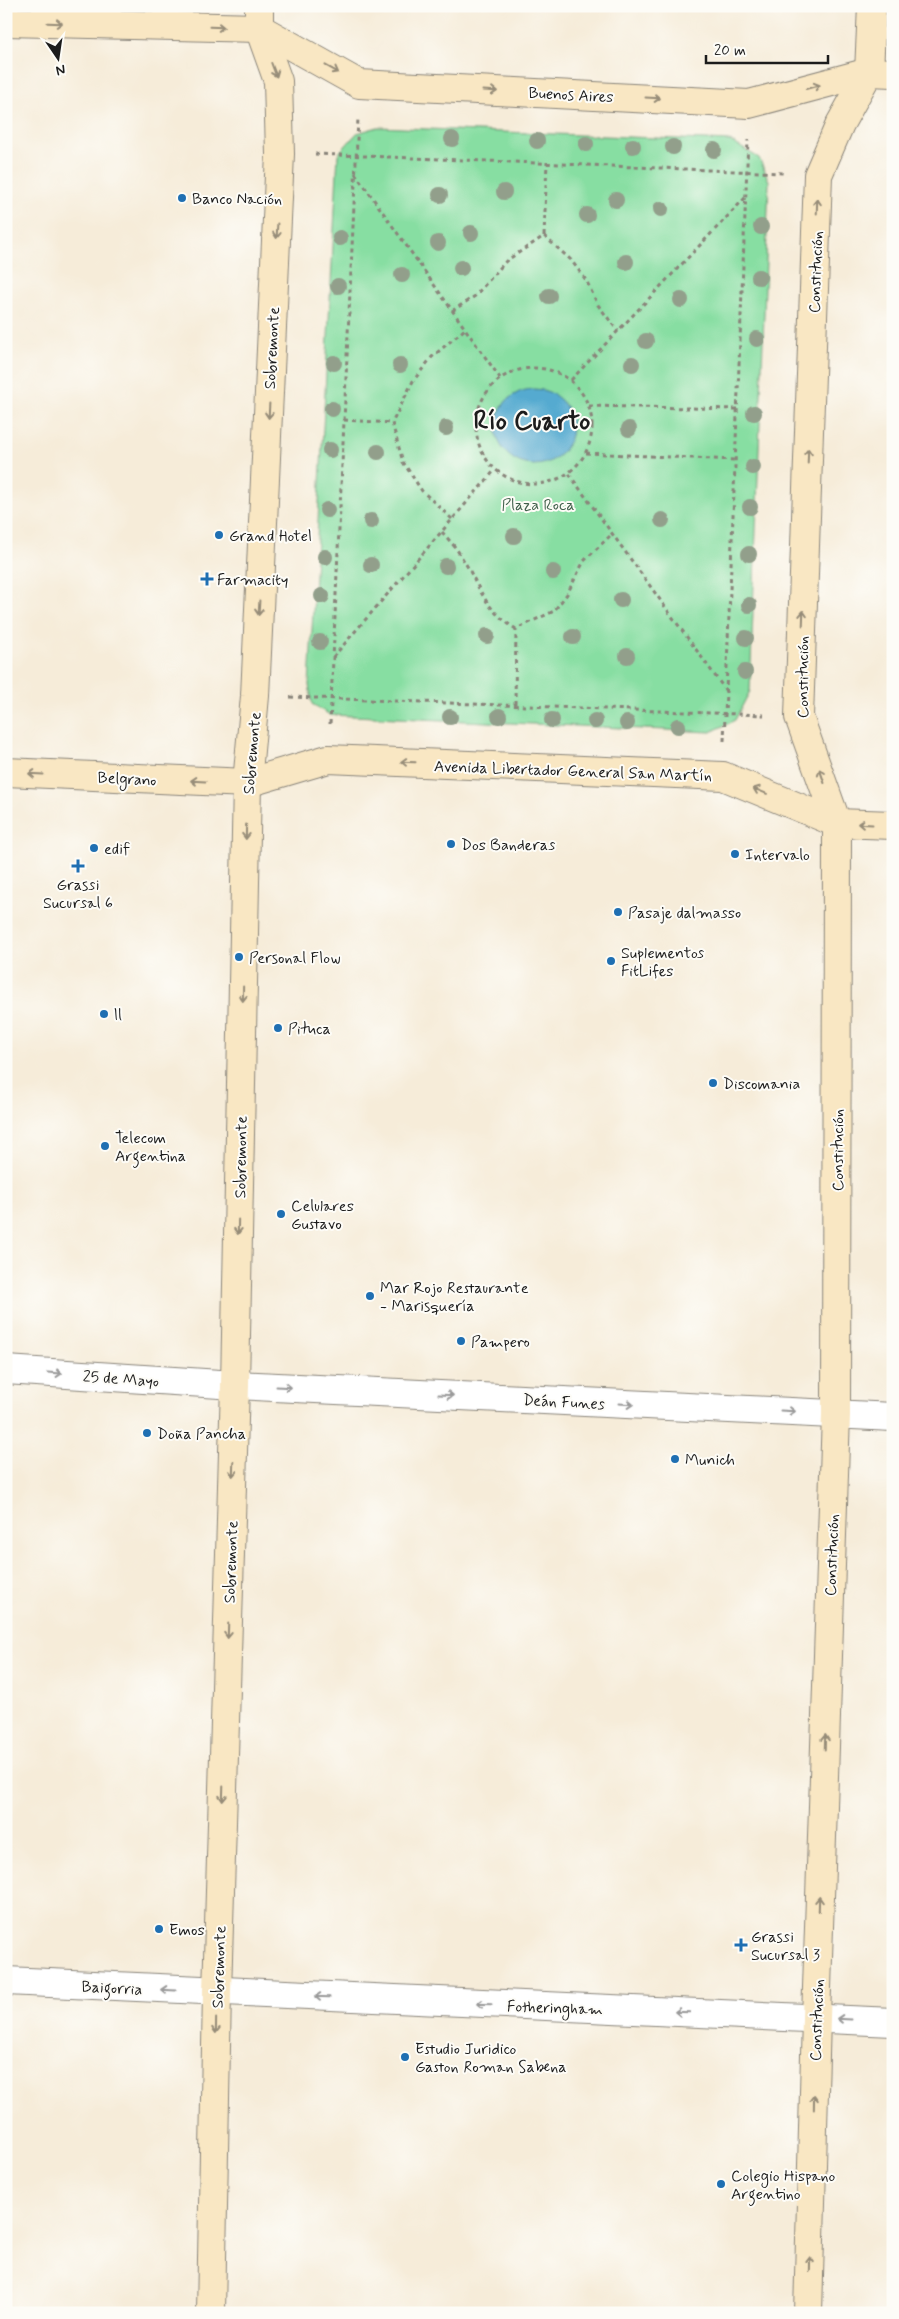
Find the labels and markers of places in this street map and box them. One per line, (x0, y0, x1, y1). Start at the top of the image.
place label: Banco Nación (192, 189, 282, 210)
marker: Banco Nación (176, 192, 188, 204)
place label: Grand Hotel (229, 526, 312, 547)
marker: Grand Hotel (213, 529, 225, 541)
place label: Farmacity (217, 570, 288, 591)
marker: Farmacity (201, 573, 213, 585)
place label: Dos Banderas (461, 835, 555, 856)
marker: Dos Banderas (445, 838, 457, 850)
place label: edif (104, 839, 130, 860)
marker: edif (88, 842, 100, 854)
place label: Intervalo (745, 845, 810, 866)
marker: Intervalo (729, 848, 741, 860)
marker: Grassi Sucursal 6 (72, 860, 84, 872)
place label: Grassi Sucursal 6 (43, 875, 113, 914)
place label: Pasaje dalmasso (628, 903, 741, 924)
marker: Pasaje dalmasso (612, 906, 624, 918)
place label: Suplementos FitLifes (621, 943, 704, 982)
place label: Personal Flow (249, 948, 340, 969)
marker: Personal Flow (233, 951, 245, 963)
marker: Suplementos FitLifes (605, 955, 617, 967)
place label: ll (114, 1005, 122, 1026)
marker: ll (98, 1008, 110, 1020)
place label: Pituca (288, 1019, 331, 1040)
marker: Pituca (272, 1022, 284, 1034)
place label: Discomania (723, 1074, 800, 1095)
marker: Discomania (707, 1077, 719, 1089)
place label: Telecom Argentina (115, 1128, 186, 1168)
marker: Telecom Argentina (99, 1140, 111, 1152)
place label: Celulares Gustavo (291, 1196, 354, 1235)
marker: Celulares Gustavo (275, 1208, 287, 1220)
place label: Mar Rojo Restaurante - Marisquería (380, 1278, 529, 1317)
marker: Mar Rojo Restaurante - Marisquería (364, 1290, 376, 1302)
place label: Pampero (471, 1332, 530, 1353)
marker: Pampero (455, 1335, 467, 1347)
place label: Doña Pancha (157, 1424, 246, 1445)
marker: Doña Pancha (141, 1427, 153, 1439)
place label: Munich (685, 1450, 735, 1471)
marker: Munich (669, 1453, 681, 1465)
place label: Emos (169, 1920, 205, 1941)
marker: Emos (153, 1923, 165, 1935)
place label: Grassi Sucursal 3 (751, 1927, 820, 1966)
marker: Grassi Sucursal 3 (735, 1939, 747, 1951)
place label: Estudio Juridico Gaston Roman Sabena (415, 2039, 566, 2078)
marker: Estudio Juridico Gaston Roman Sabena (399, 2051, 411, 2063)
place label: Colegio Hispano Argentino (731, 2166, 835, 2206)
marker: Colegio Hispano Argentino (715, 2178, 727, 2190)

